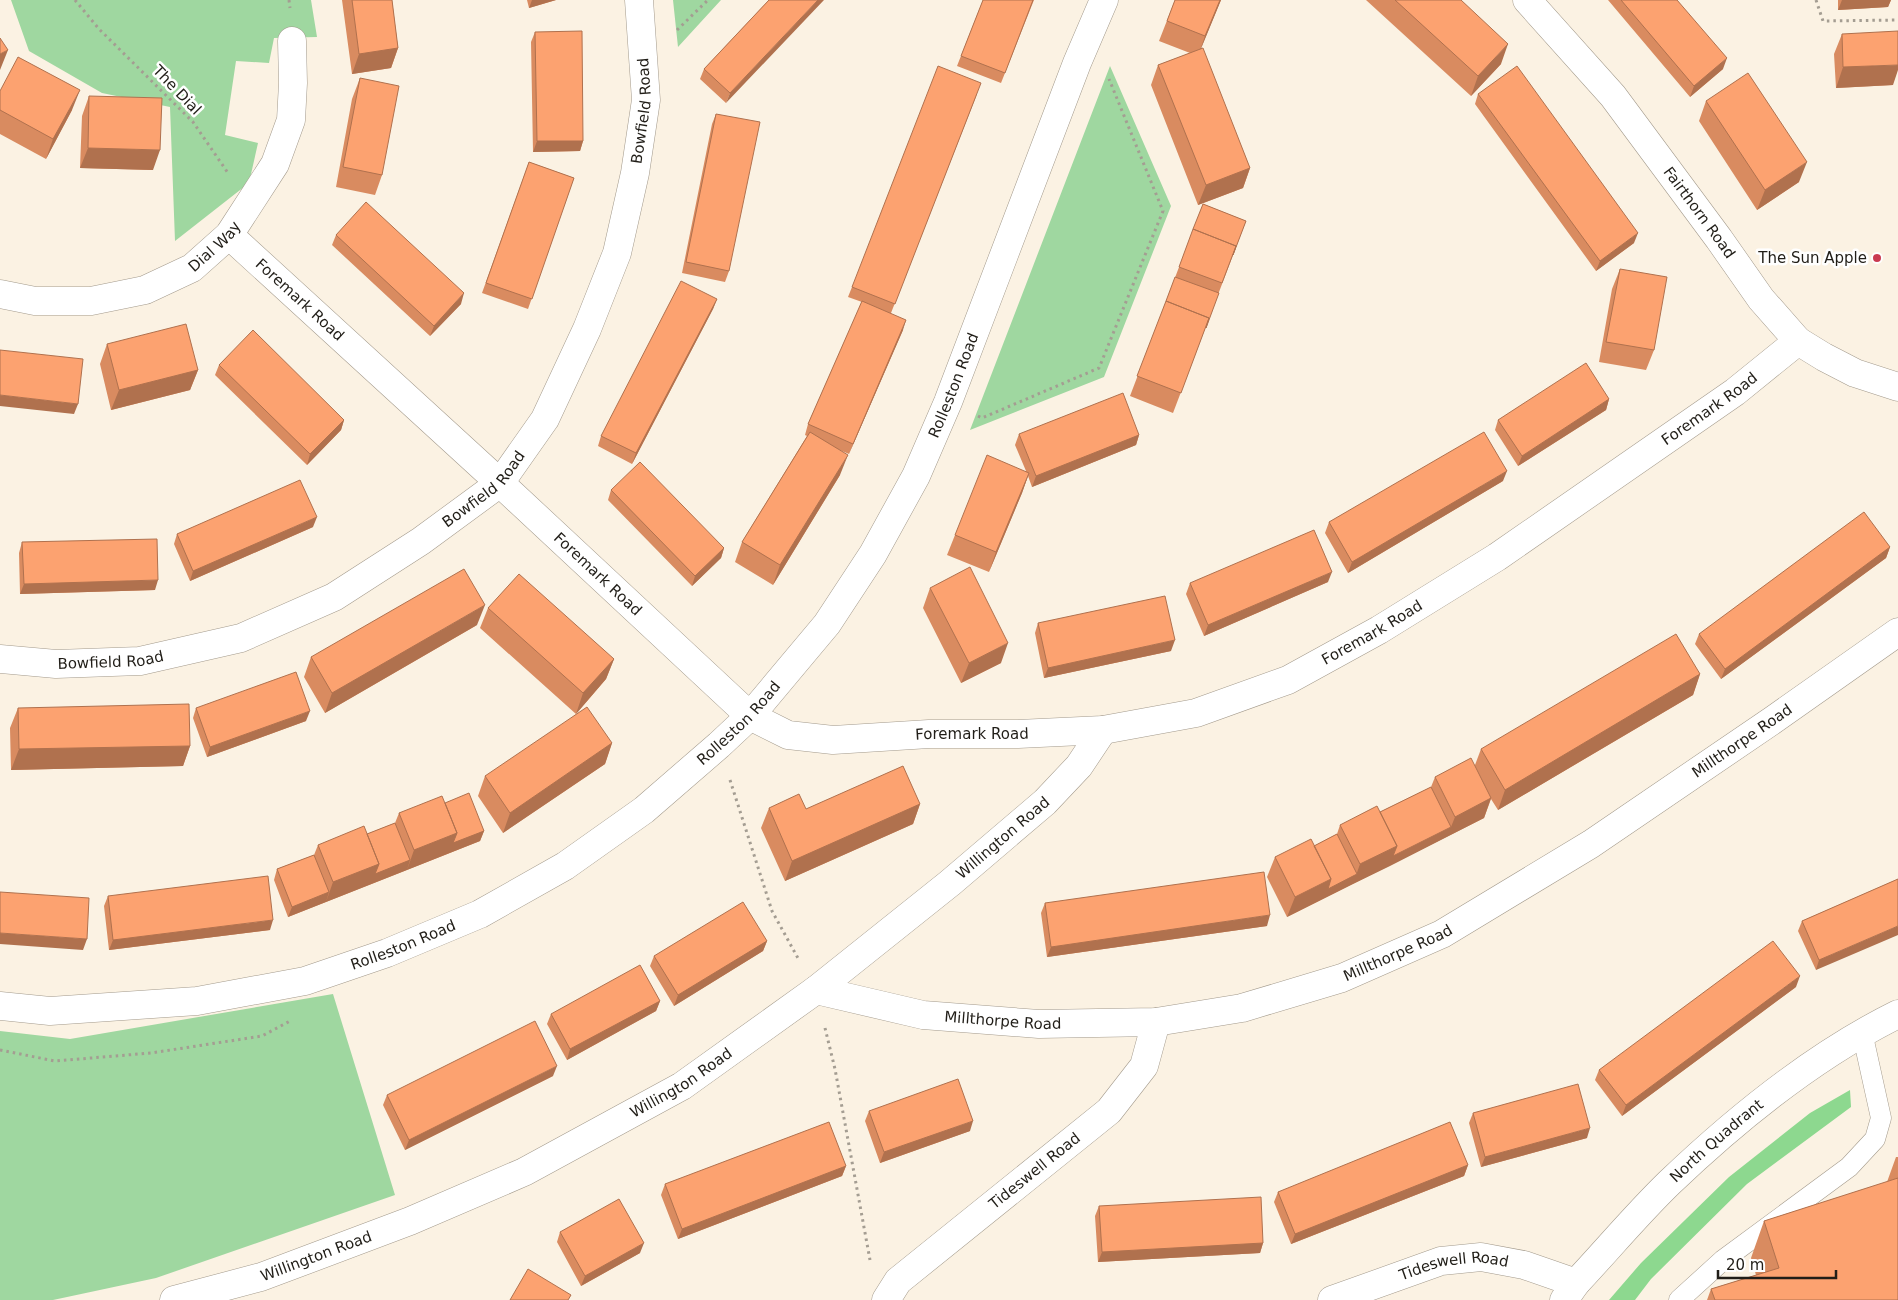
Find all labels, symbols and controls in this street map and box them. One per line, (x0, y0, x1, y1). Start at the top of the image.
street label: Bowfield Road (628, 57, 655, 165)
street label: The Dial (148, 61, 205, 118)
street label: Fairthorn Road (1660, 163, 1739, 262)
street label: Dial Way (185, 218, 245, 276)
place label: The Sun Apple (1757, 249, 1867, 267)
marker: The Sun Apple (1871, 252, 1883, 264)
street label: Foremark Road (252, 255, 348, 345)
street label: Rolleston Road (925, 330, 982, 441)
street label: Foremark Road (1658, 369, 1761, 449)
street label: Bowfield Road (439, 447, 529, 531)
street label: Foremark Road (550, 529, 645, 619)
street label: Foremark Road (1319, 596, 1426, 669)
street label: Bowfield Road (57, 647, 165, 673)
street label: Rolleston Road (693, 678, 784, 769)
street label: Millthorpe Road (1689, 700, 1796, 782)
street label: Foremark Road (915, 725, 1029, 744)
street label: Willington Road (952, 793, 1053, 883)
street label: Rolleston Road (348, 916, 458, 974)
street label: Millthorpe Road (1341, 921, 1456, 985)
street label: Millthorpe Road (944, 1008, 1062, 1033)
street label: Willington Road (627, 1044, 736, 1122)
street label: North Quadrant (1666, 1095, 1767, 1186)
street label: Tideswell Road (985, 1129, 1084, 1214)
street label: Willington Road (258, 1227, 374, 1285)
street label: Tideswell Road (1396, 1248, 1510, 1285)
scale bar (1718, 1248, 1836, 1280)
text: 20 m (1726, 1256, 1764, 1274)

